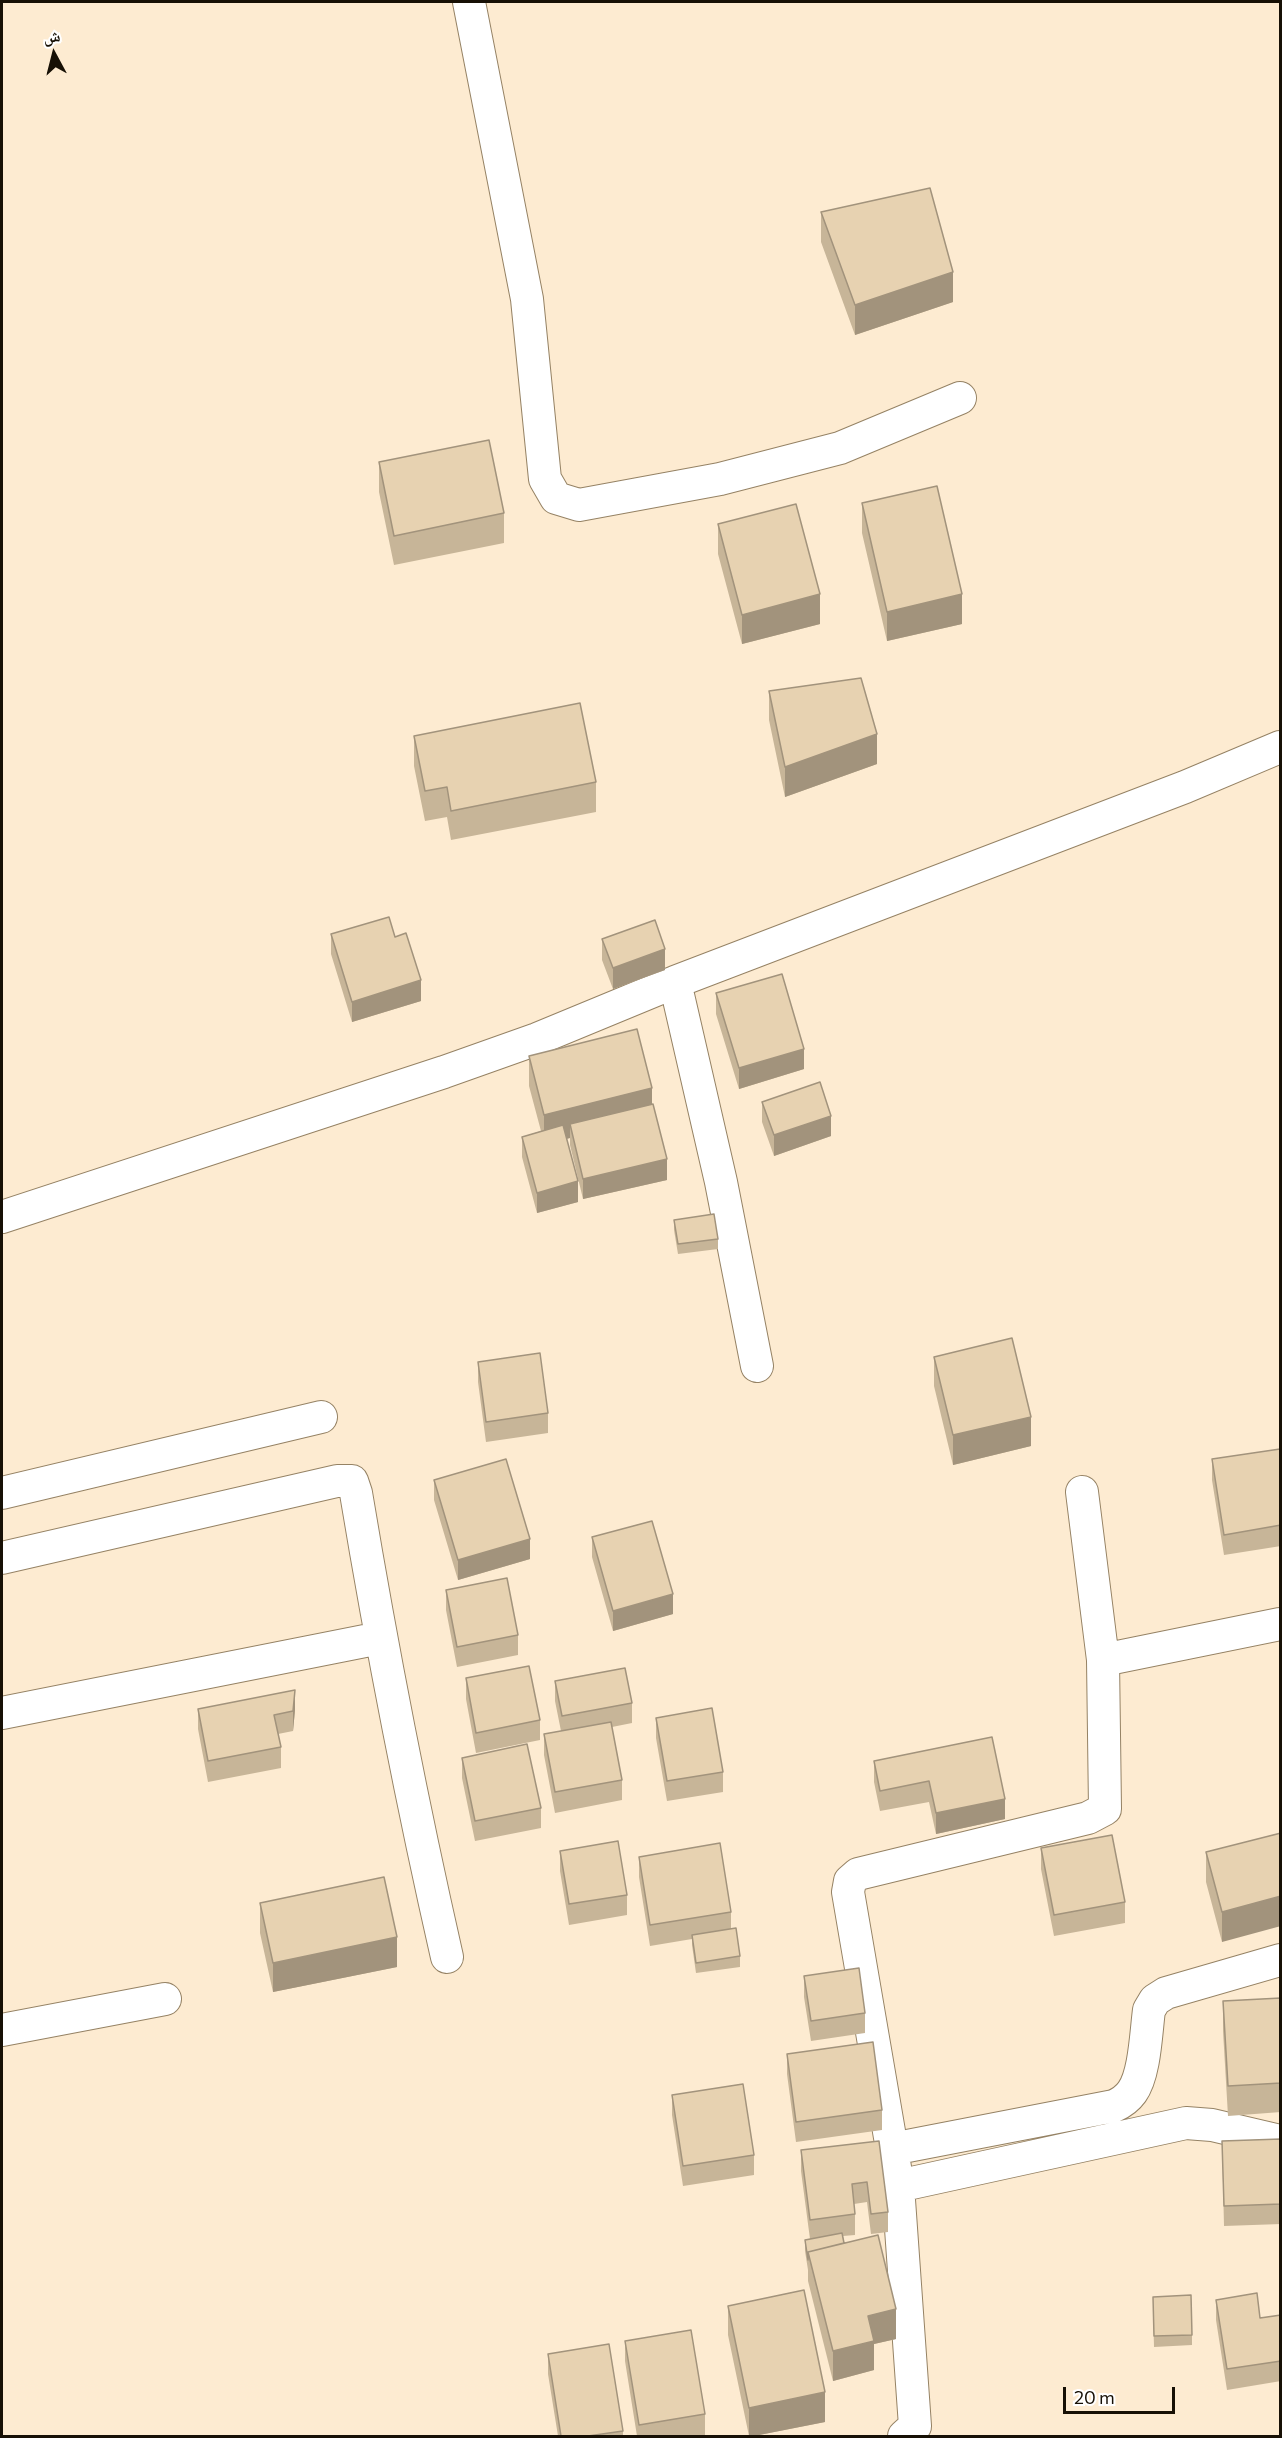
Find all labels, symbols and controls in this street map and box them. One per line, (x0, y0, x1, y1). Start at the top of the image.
north arrow (24, 24, 84, 84)
text: ش (42, 25, 61, 46)
scale bar (1066, 2375, 1178, 2413)
text: 20 m (1074, 2386, 1115, 2408)

